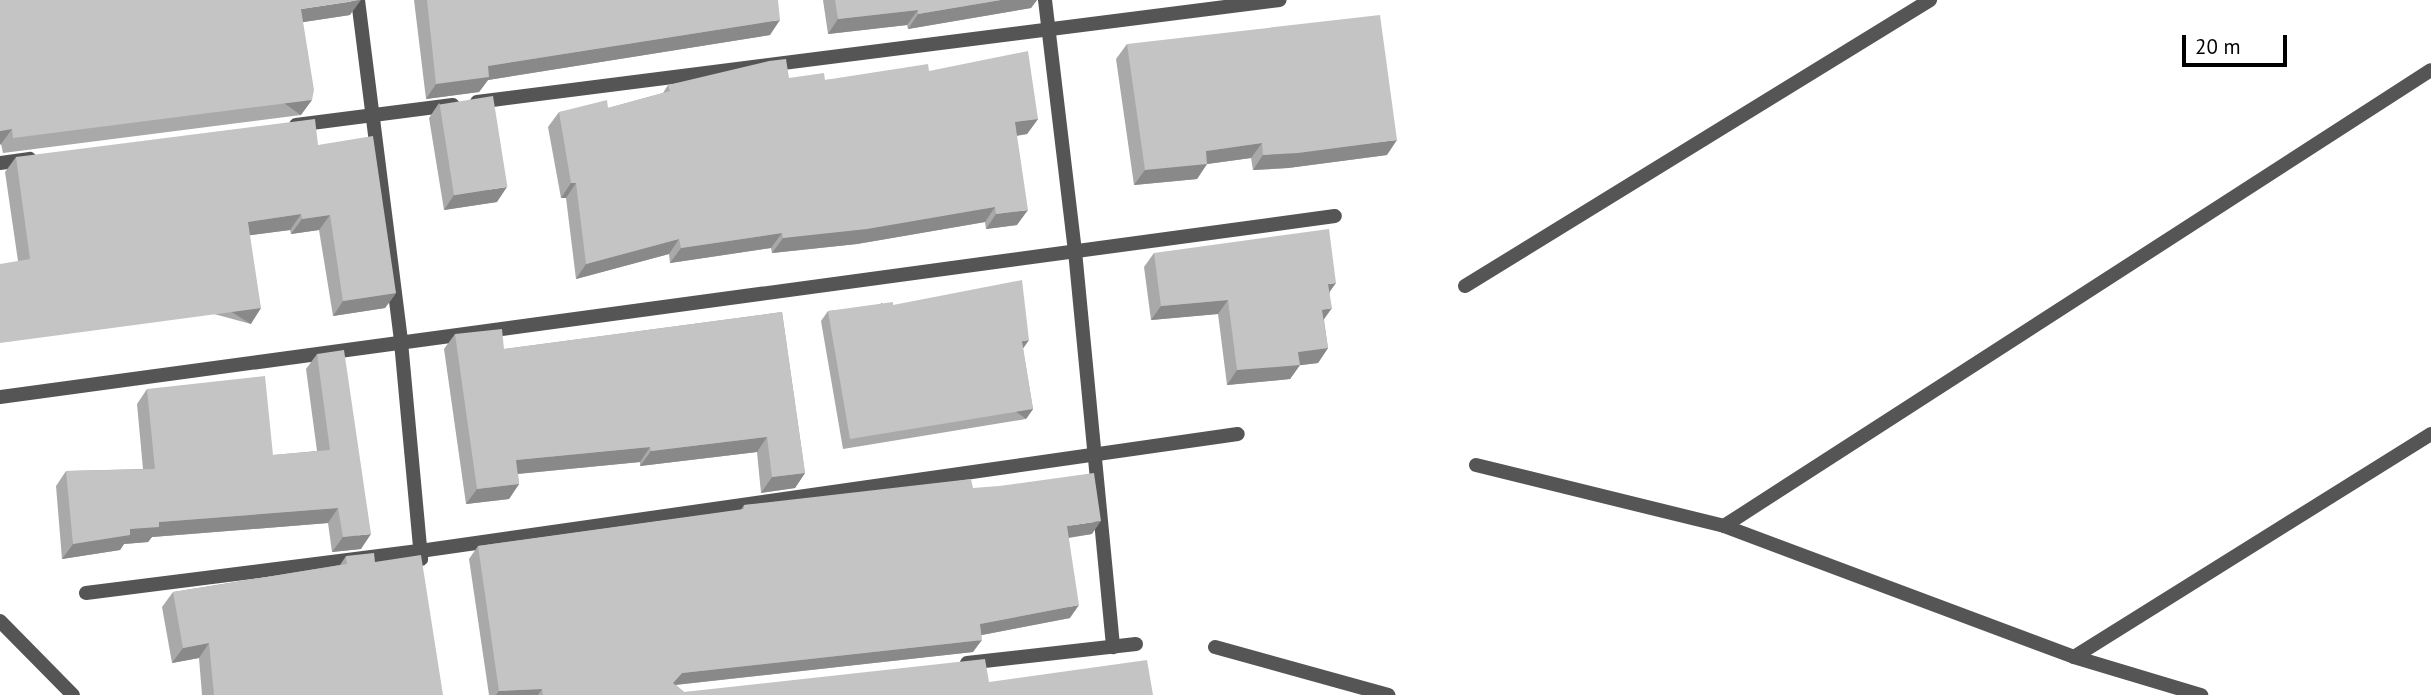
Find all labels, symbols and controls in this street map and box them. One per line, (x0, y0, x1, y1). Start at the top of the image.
scale bar (2186, 21, 2291, 65)
text: 20 m (2195, 33, 2241, 60)

